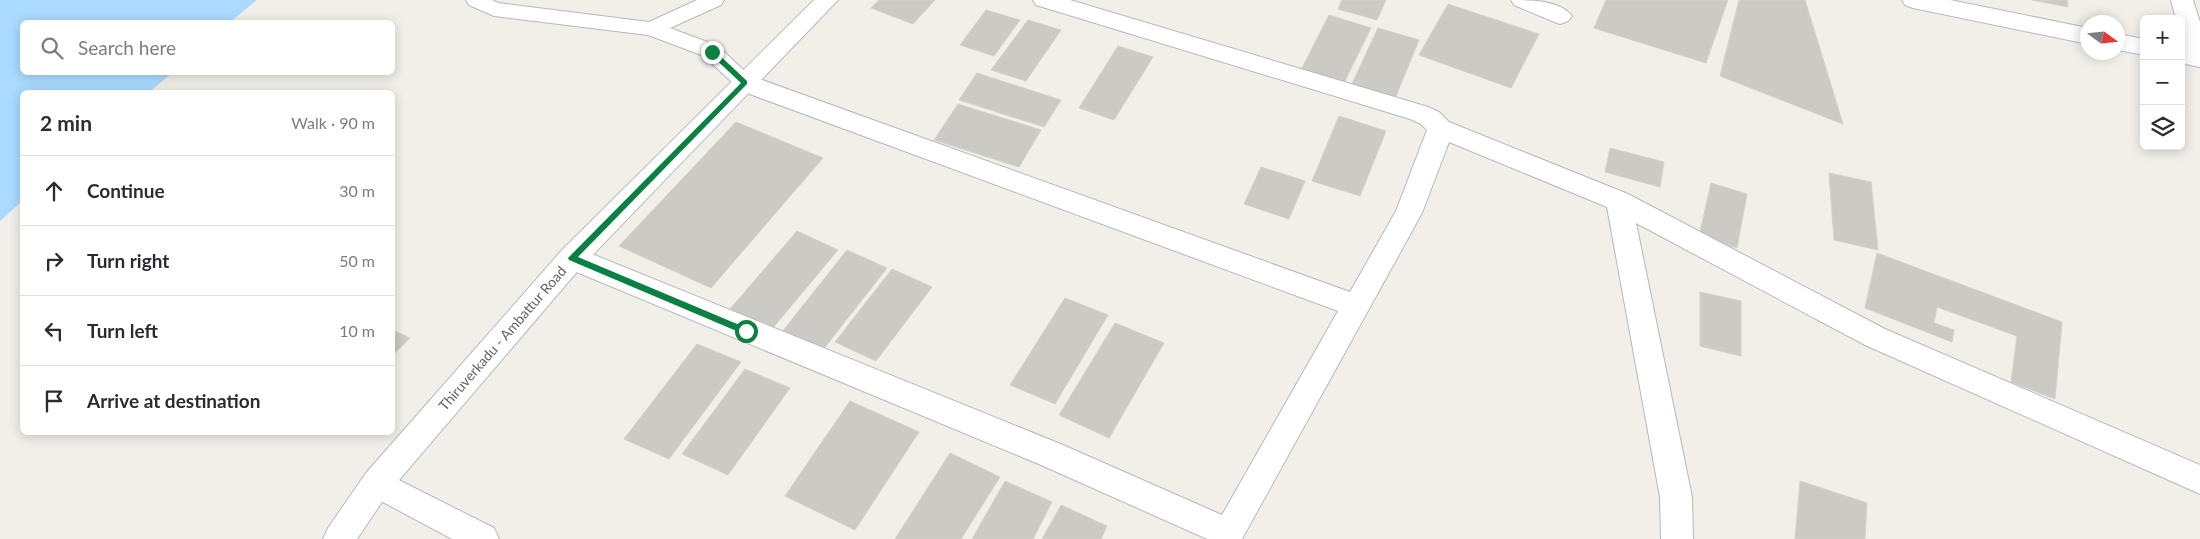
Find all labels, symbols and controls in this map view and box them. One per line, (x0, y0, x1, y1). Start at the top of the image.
north arrow (2080, 15, 2125, 60)
map controls (2140, 15, 2185, 150)
button: + (2140, 15, 2185, 60)
search box (20, 20, 395, 75)
icon: search (38, 34, 66, 62)
text: Search here (78, 36, 176, 59)
route end (701, 41, 724, 64)
button: − (2140, 60, 2185, 105)
button: layers (2140, 105, 2185, 150)
text: 2 min (40, 110, 92, 135)
text: Walk · 90 m (291, 113, 375, 132)
icon: ahead (40, 177, 68, 205)
text: Continue (87, 179, 165, 202)
text: 30 m (339, 181, 375, 200)
icon: right (40, 247, 68, 275)
text: Turn right (87, 249, 169, 272)
text: 50 m (339, 251, 375, 270)
street label: Thiruverkadu - Ambattur Road (435, 262, 569, 414)
icon: left (40, 317, 68, 345)
text: Turn left (87, 319, 158, 342)
route start (735, 320, 758, 343)
text: 10 m (339, 321, 375, 340)
icon: arrive (40, 387, 68, 415)
text: Arrive at destination (87, 389, 260, 412)

